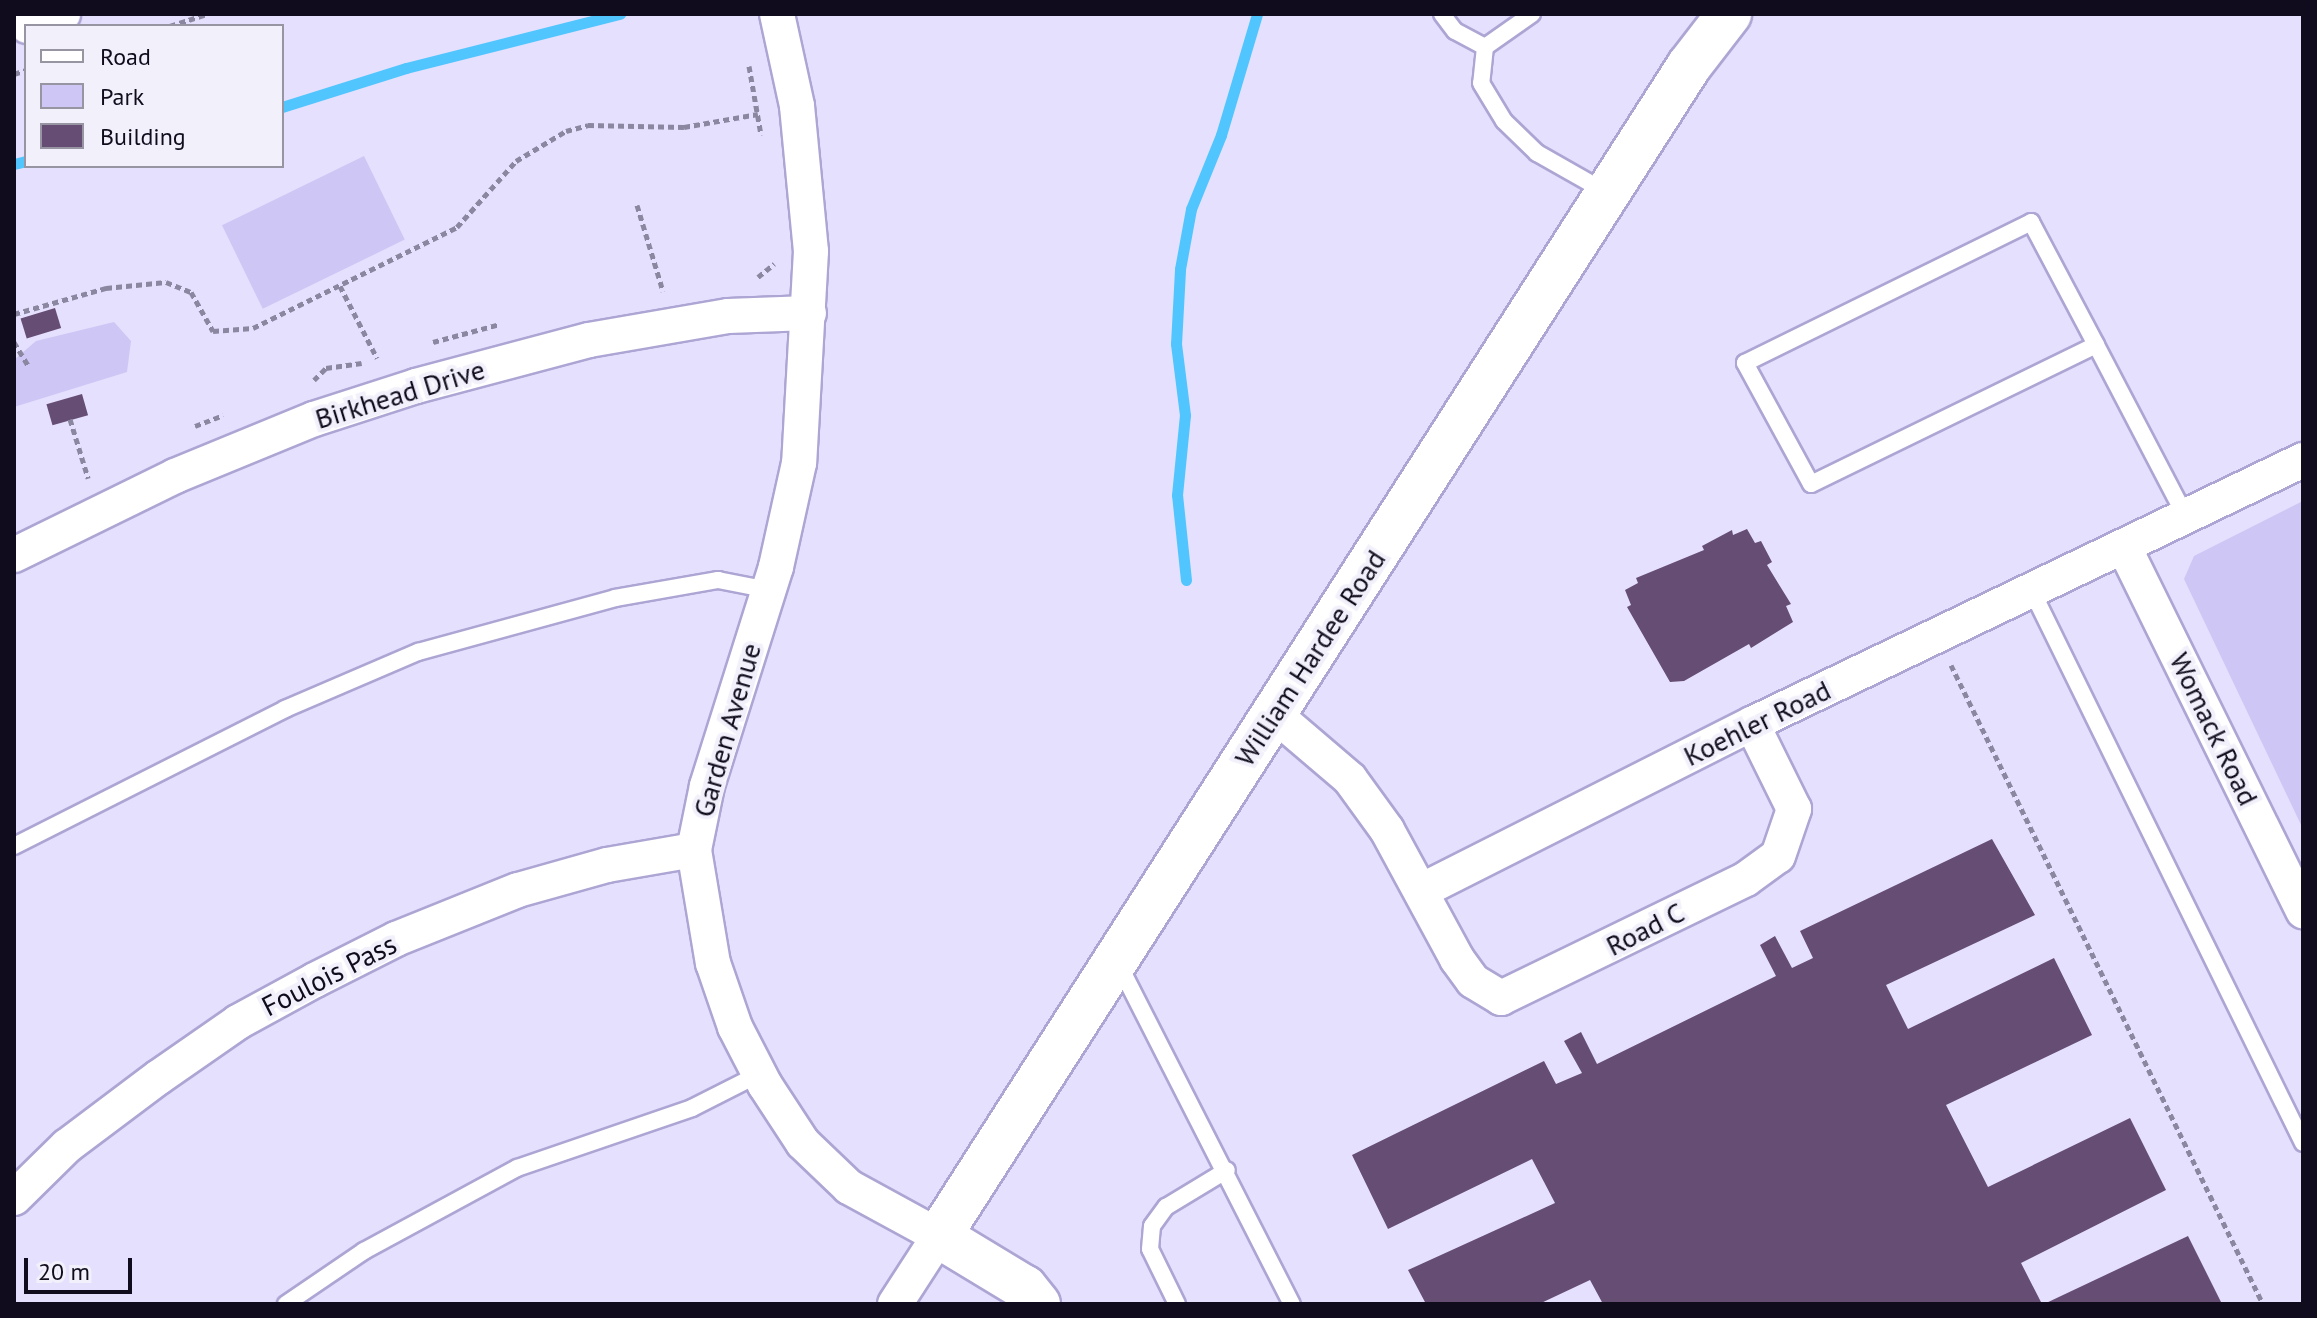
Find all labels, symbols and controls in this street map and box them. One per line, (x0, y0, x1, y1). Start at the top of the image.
legend (24, 24, 284, 168)
text: Road (100, 41, 151, 72)
text: Park (100, 81, 144, 112)
text: Building (100, 121, 186, 152)
street label: Birkhead Drive (311, 352, 489, 436)
street label: William Hardee Road (1228, 544, 1392, 772)
street label: Garden Avenue (686, 639, 768, 821)
street label: Womack Road (2162, 647, 2266, 811)
street label: Koehler Road (1678, 673, 1836, 773)
street label: Road C (1601, 895, 1689, 963)
street label: Foulois Pass (256, 927, 402, 1023)
scale bar (28, 1242, 136, 1292)
text: 20 m (38, 1256, 90, 1287)

